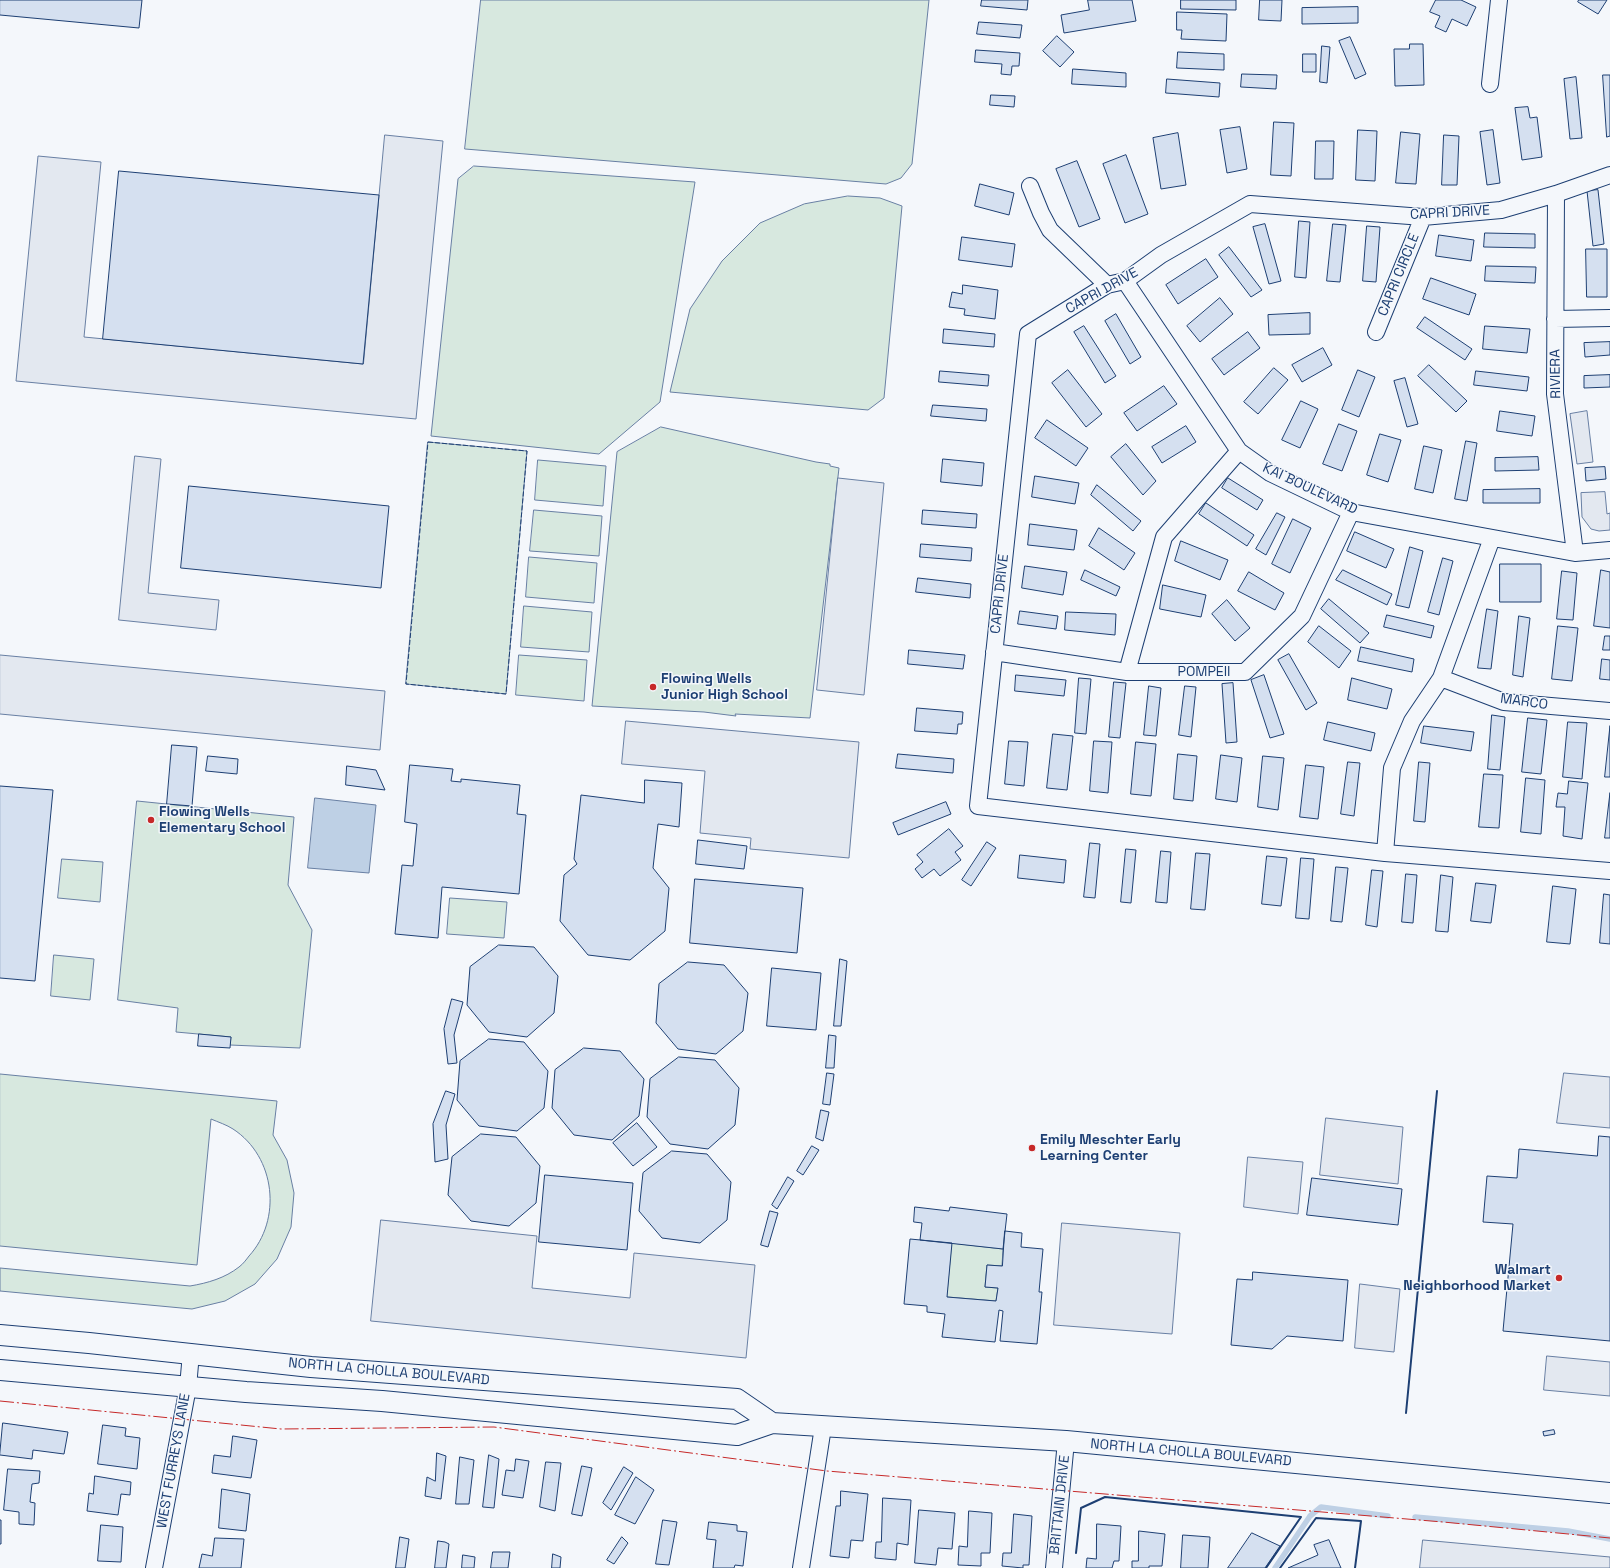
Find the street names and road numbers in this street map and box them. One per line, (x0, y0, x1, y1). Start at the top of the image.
street label: CAPRI DRIVE (1410, 203, 1490, 223)
street label: CAPRI CIRCLE (1375, 231, 1423, 319)
street label: CAPRI DRIVE (1063, 264, 1141, 318)
street label: RIVIERA (1547, 349, 1565, 399)
street label: KAI BOULEVARD (1260, 460, 1360, 518)
street label: CAPRI DRIVE (987, 553, 1013, 635)
street label: POMPEII (1177, 664, 1231, 680)
street label: MARCO (1499, 690, 1549, 714)
street label: NORTH LA CHOLLA BOULEVARD (288, 1355, 490, 1389)
street label: WEST FURREYS LANE (154, 1392, 194, 1530)
street label: NORTH LA CHOLLA BOULEVARD (1090, 1436, 1292, 1470)
street label: BRITTAIN DRIVE (1046, 1454, 1074, 1556)

